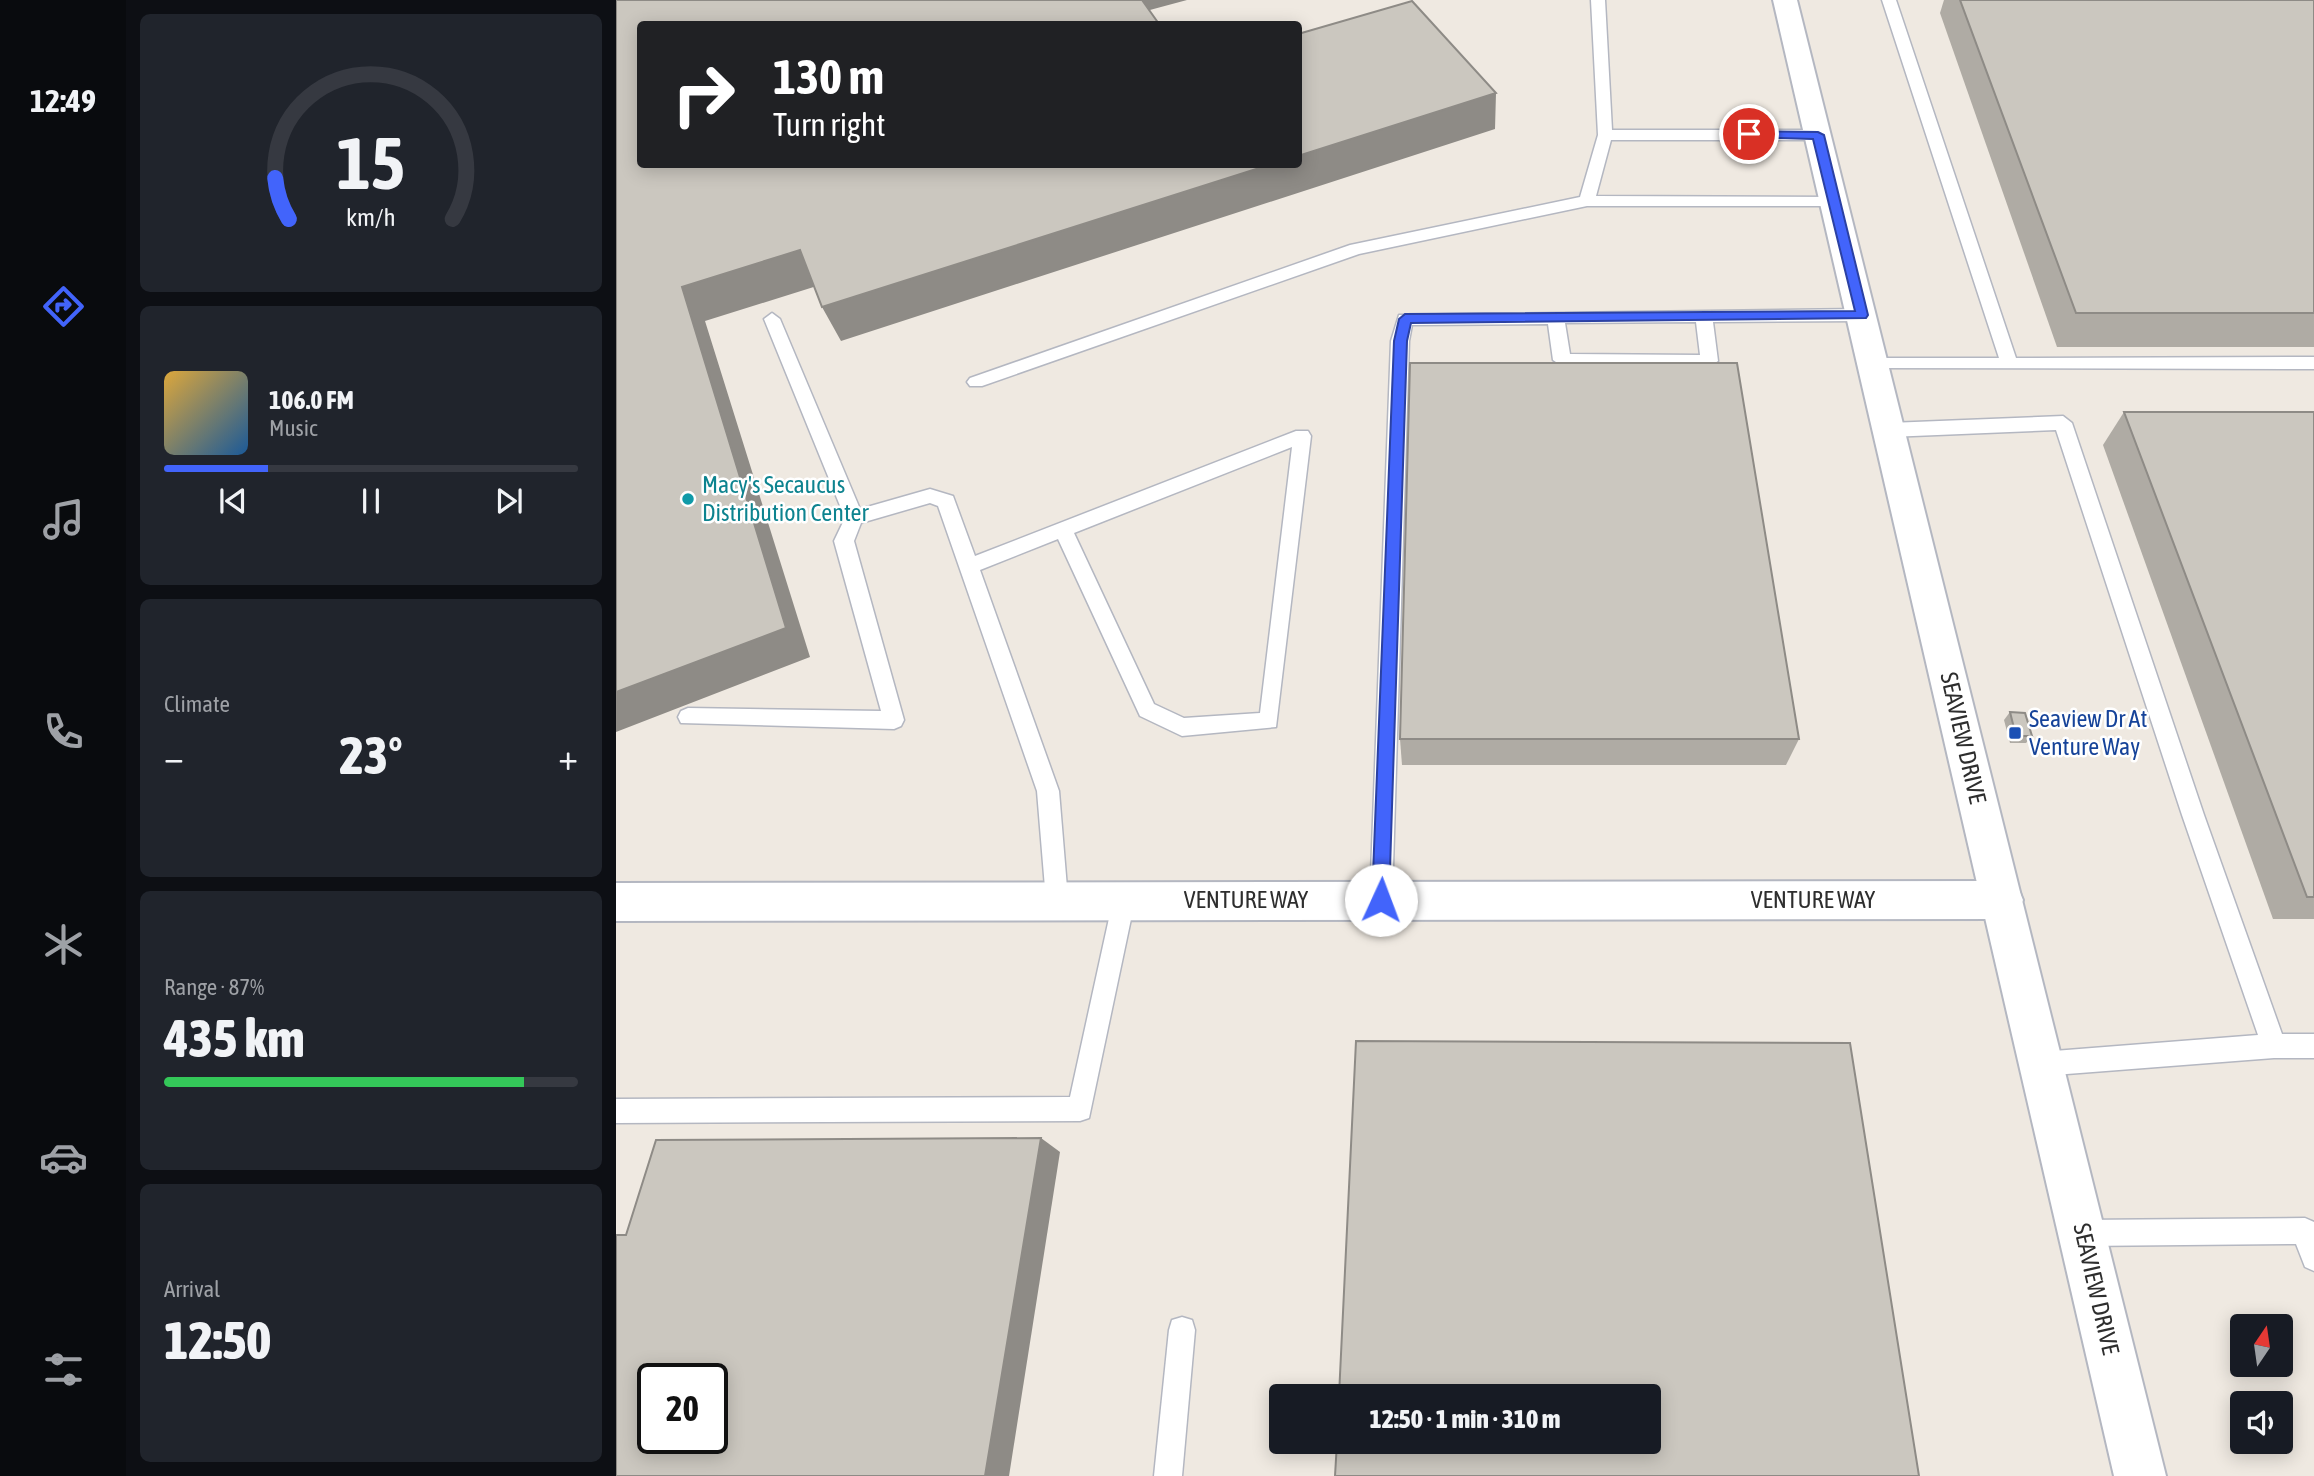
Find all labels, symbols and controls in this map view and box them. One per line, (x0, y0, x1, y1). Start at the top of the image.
text: 130 m (773, 48, 884, 104)
icon: right (658, 49, 749, 140)
text: 12:49 (30, 82, 96, 119)
pin (1719, 104, 1779, 164)
text: Turn right (773, 106, 886, 143)
icon: arrive (1730, 115, 1768, 153)
text: 15 (337, 122, 405, 205)
text: km/h (346, 203, 396, 231)
icon: directions (39, 282, 88, 331)
text: 106.0 FM (269, 385, 354, 415)
text: Music (269, 415, 317, 441)
place label: Macy's Secaucus Distribution Center (702, 471, 869, 526)
icon: previous (214, 482, 252, 520)
icon: pause (352, 482, 390, 520)
icon: next (490, 482, 528, 520)
marker: Macy's Secaucus Distribution Center (680, 491, 696, 507)
icon: music (39, 495, 88, 544)
street label: SEAVIEW DRIVE (1935, 670, 1992, 806)
text: Climate (164, 691, 230, 717)
place label: Seaview Dr At Venture Way (2029, 705, 2147, 760)
icon: phone (39, 707, 88, 756)
text: 23° (339, 725, 403, 785)
marker: Seaview Dr At Venture Way (2007, 725, 2023, 741)
text: − (164, 735, 184, 778)
text: + (558, 735, 578, 778)
position arrow (1344, 863, 1418, 937)
street label: VENTURE WAY (1184, 886, 1309, 913)
street label: VENTURE WAY (1751, 886, 1876, 913)
icon: climate (39, 920, 88, 969)
text: Range · 87% (164, 974, 264, 1000)
text: 435 km (164, 1008, 305, 1068)
icon: car (39, 1133, 88, 1182)
street label: SEAVIEW DRIVE (2068, 1221, 2125, 1357)
text: Arrival (164, 1276, 220, 1302)
text: 12:50 (164, 1310, 271, 1370)
north arrow (2230, 1314, 2292, 1377)
map controls (2230, 1314, 2293, 1454)
icon: filters (39, 1345, 88, 1394)
speed limit sign: 20 (637, 1363, 728, 1454)
button: sound (2230, 1391, 2293, 1454)
text: 12:50 · 1 min · 310 m (1370, 1404, 1560, 1434)

